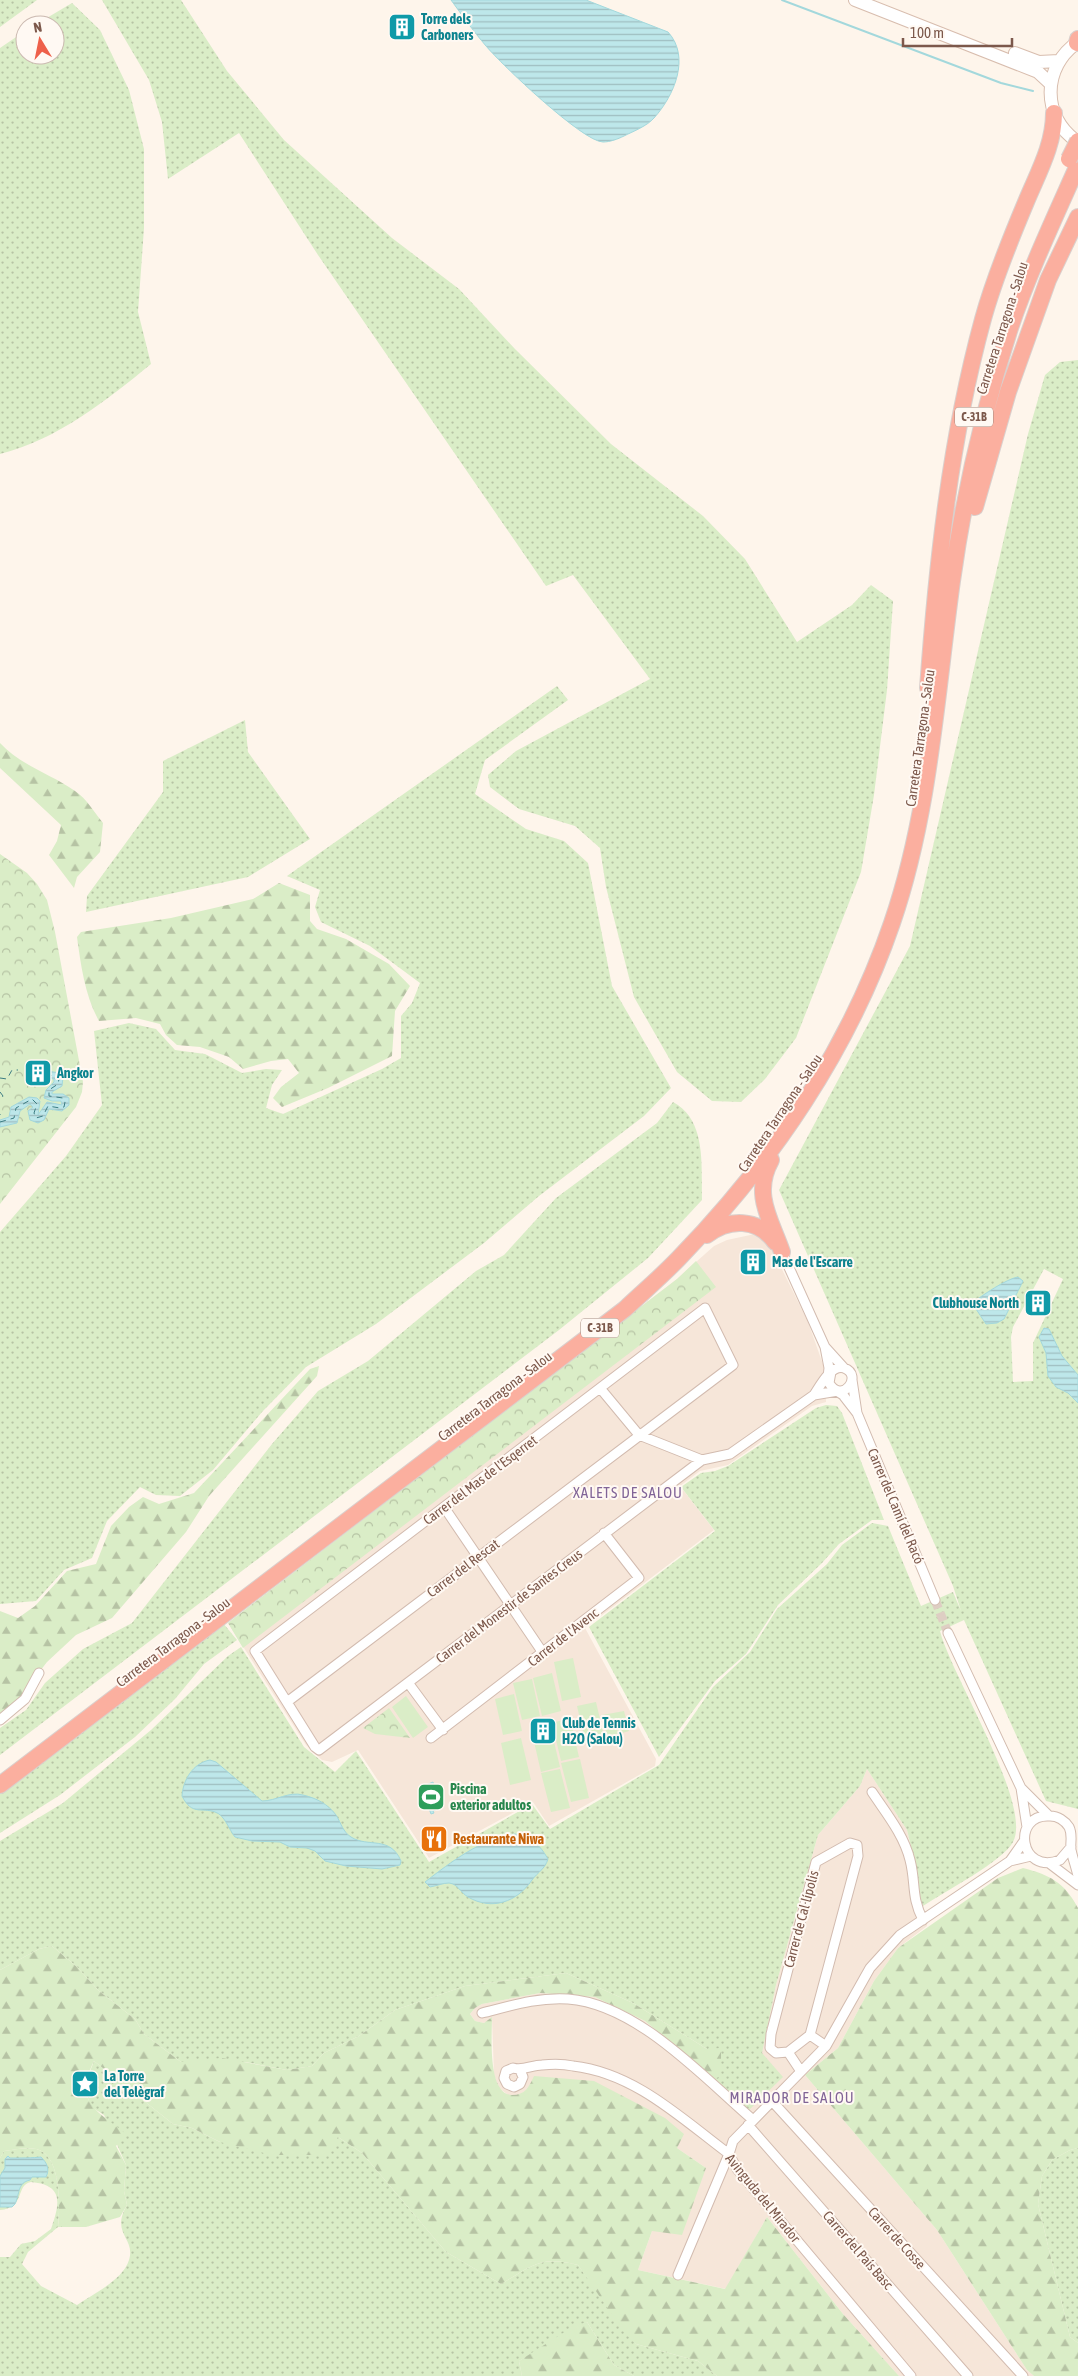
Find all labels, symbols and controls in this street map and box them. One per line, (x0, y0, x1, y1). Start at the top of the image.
place label: Torre dels Carboners (421, 11, 473, 43)
building icon: Torre dels Carboners (387, 12, 417, 42)
north arrow (15, 15, 65, 65)
scale bar (903, 15, 1012, 47)
text: N (32, 19, 43, 36)
text: 100 m (910, 24, 944, 41)
street label: Carretera Tarragona - Salou (973, 260, 1031, 396)
road number: C-31B (955, 408, 993, 427)
street label: Carretera Tarragona - Salou (902, 668, 938, 808)
street label: Carretera Tarragona - Salou (735, 1051, 825, 1175)
building icon: Angkor (23, 1058, 53, 1088)
place label: Angkor (56, 1065, 94, 1081)
building icon: Mas de l'Escarre (738, 1247, 768, 1277)
place label: Mas de l'Escarre (772, 1254, 853, 1270)
building icon: Clubhouse North (1023, 1288, 1053, 1318)
place label: Clubhouse North (933, 1295, 1019, 1311)
road number: C-31B (581, 1319, 619, 1338)
street label: Carretera Tarragona - Salou (435, 1348, 555, 1444)
street label: Carrer del Mas de l'Esqerret (420, 1432, 540, 1528)
street label: Carrer del Camí del Racó (864, 1446, 928, 1566)
district label: XALETS DE SALOU (573, 1484, 683, 1501)
street label: Carrer del Rescat (424, 1536, 502, 1600)
street label: Carrer del Monestir de Santes Creus (433, 1546, 585, 1666)
street label: Carretera Tarragona - Salou (113, 1594, 233, 1690)
street label: Carrer de l'Avenc (524, 1604, 602, 1670)
place label: Club de Tennis H2O (Salou) (562, 1715, 636, 1747)
building icon: Club de Tennis H2O (Salou) (528, 1716, 558, 1746)
place label: Piscina exterior adultos (450, 1781, 531, 1813)
sports icon: Piscina exterior adultos (416, 1782, 446, 1812)
restaurant icon: Restaurante Niwa (419, 1824, 449, 1854)
place label: Restaurante Niwa (453, 1831, 545, 1847)
street label: Carrer de Cal·lípolis (780, 1869, 822, 1969)
place label: La Torre del Telègraf (104, 2068, 165, 2100)
place icon: La Torre del Telègraf (70, 2069, 100, 2099)
district label: MIRADOR DE SALOU (729, 2089, 855, 2106)
street label: Avinguda del Mirador (722, 2150, 804, 2246)
street label: Carrer de Cosse (865, 2204, 929, 2272)
street label: Carrer del País Basc (820, 2208, 897, 2293)

